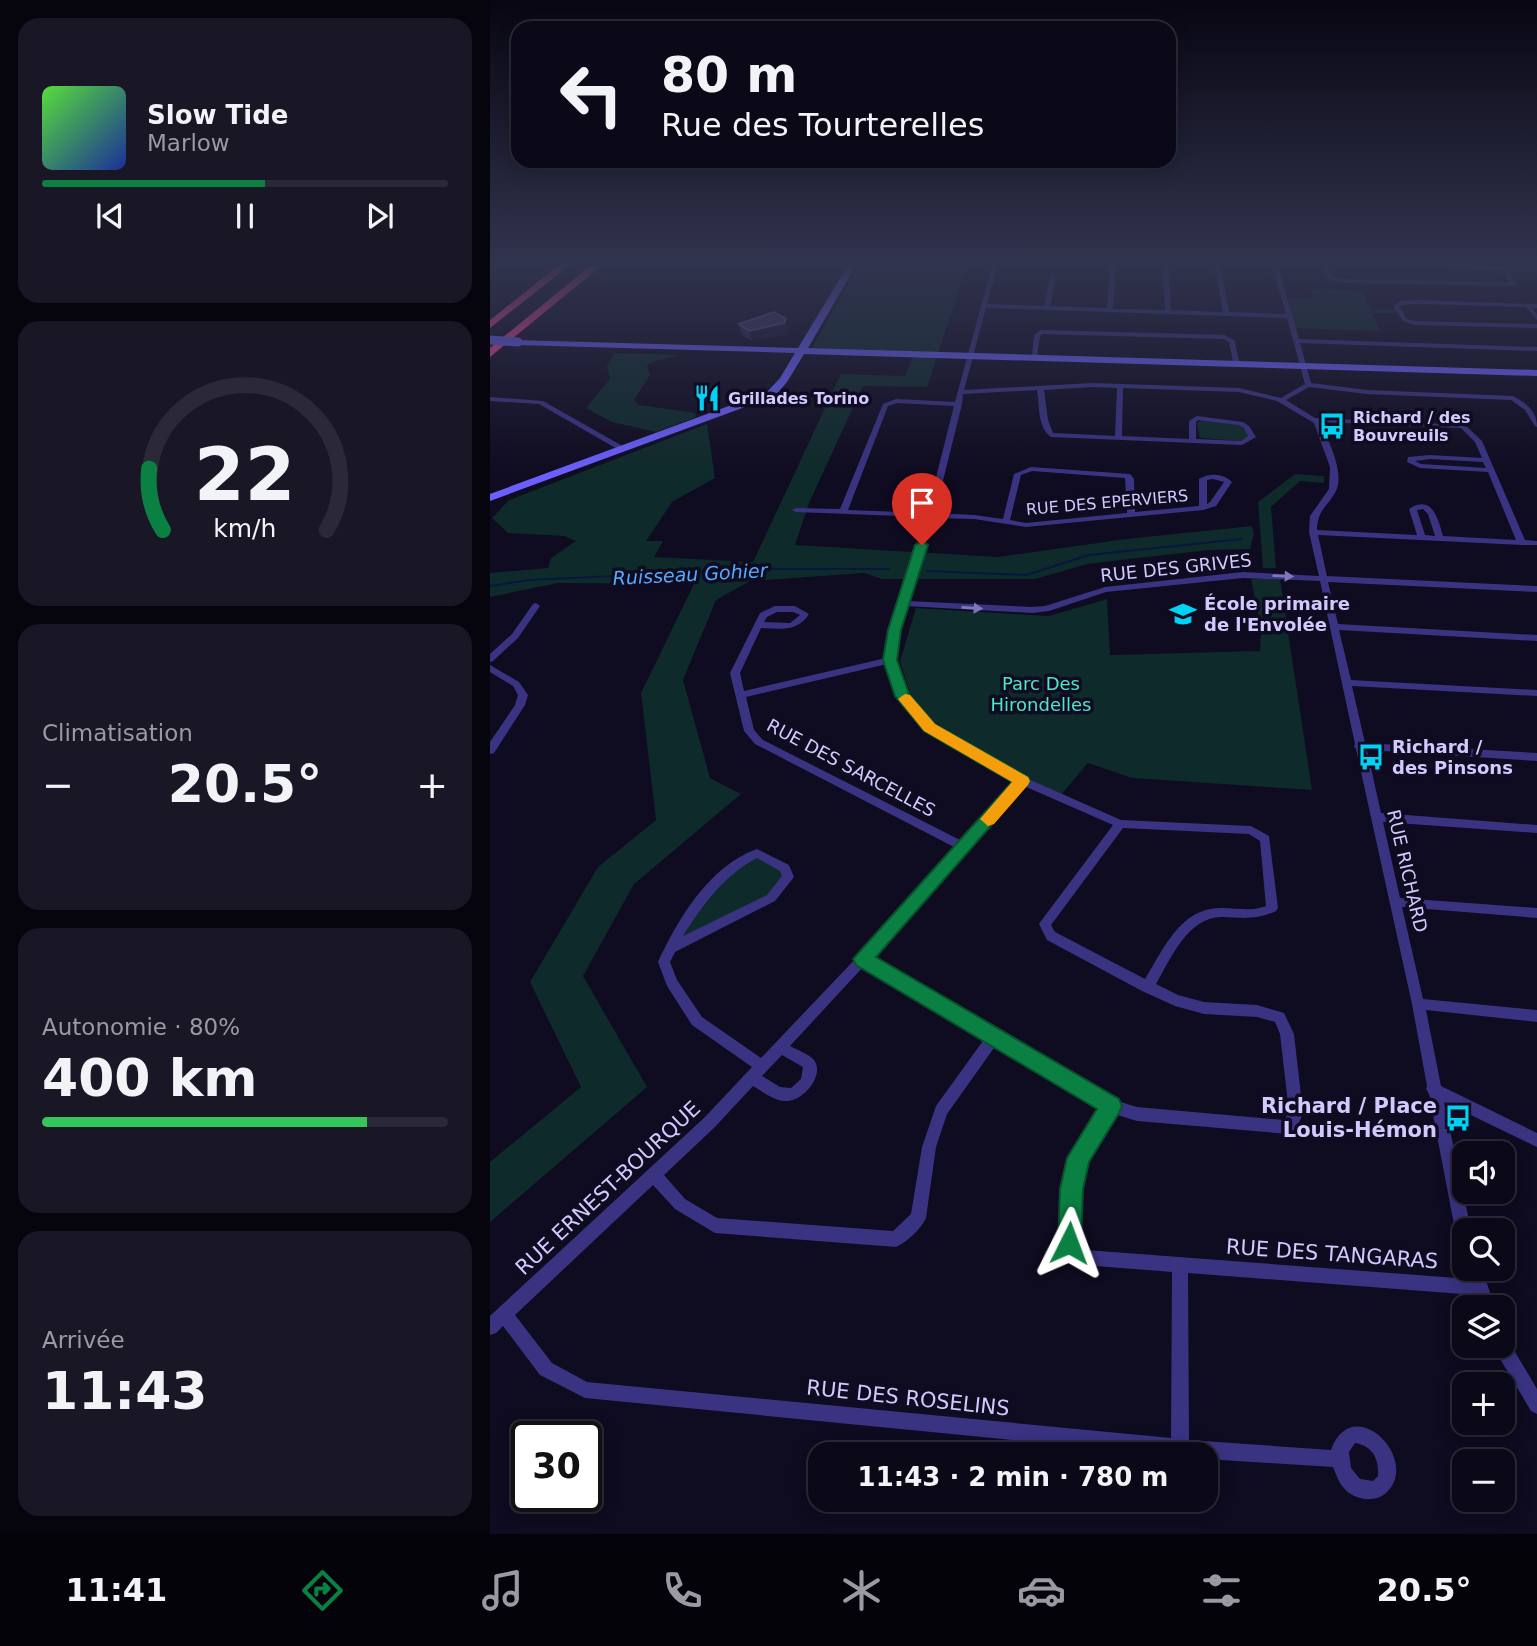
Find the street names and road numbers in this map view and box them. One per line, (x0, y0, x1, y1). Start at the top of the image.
street label: RUE DES EPERVIERS (1025, 486, 1189, 519)
street label: RUE DES GRIVES (1099, 549, 1253, 586)
street label: RUE DES SARCELLES (763, 714, 939, 821)
street label: RUE RICHARD (1383, 807, 1432, 934)
street label: RUE ERNEST-BOURQUE (511, 1096, 705, 1280)
street label: RUE DES TANGARAS (1225, 1235, 1439, 1273)
street label: RUE DES ROSELINS (805, 1375, 1011, 1421)

